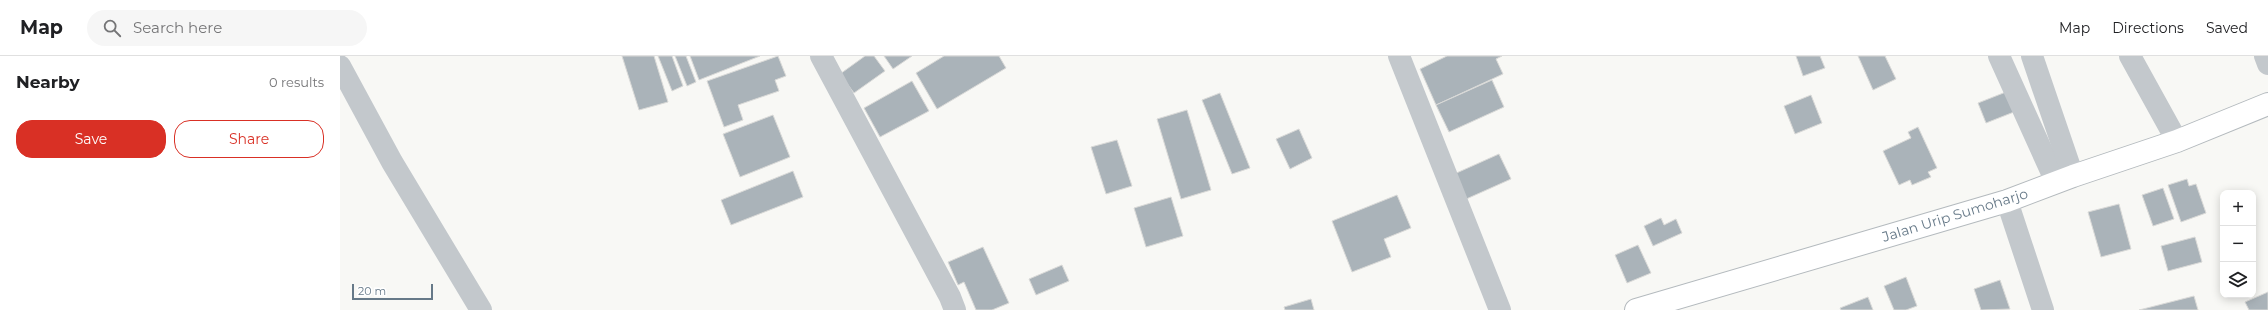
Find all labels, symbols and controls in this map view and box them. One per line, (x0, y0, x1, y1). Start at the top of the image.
search box (87, 10, 367, 46)
text: Map (20, 16, 63, 39)
icon: search (101, 17, 123, 39)
text: Search here (133, 18, 222, 37)
text: Map (2059, 19, 2090, 37)
text: Directions (2112, 19, 2184, 37)
text: Saved (2206, 19, 2248, 37)
text: Nearby (16, 72, 80, 92)
text: 0 results (269, 74, 324, 90)
button: Save (16, 120, 166, 158)
button: Share (174, 120, 324, 158)
street label: Jalan Urip Sumoharjo (1879, 184, 2030, 246)
map controls (2220, 190, 2256, 298)
button: + (2220, 190, 2256, 226)
button: − (2220, 226, 2256, 262)
button: layers (2220, 262, 2256, 298)
scale bar (352, 282, 433, 301)
text: 20 m (358, 284, 386, 298)

